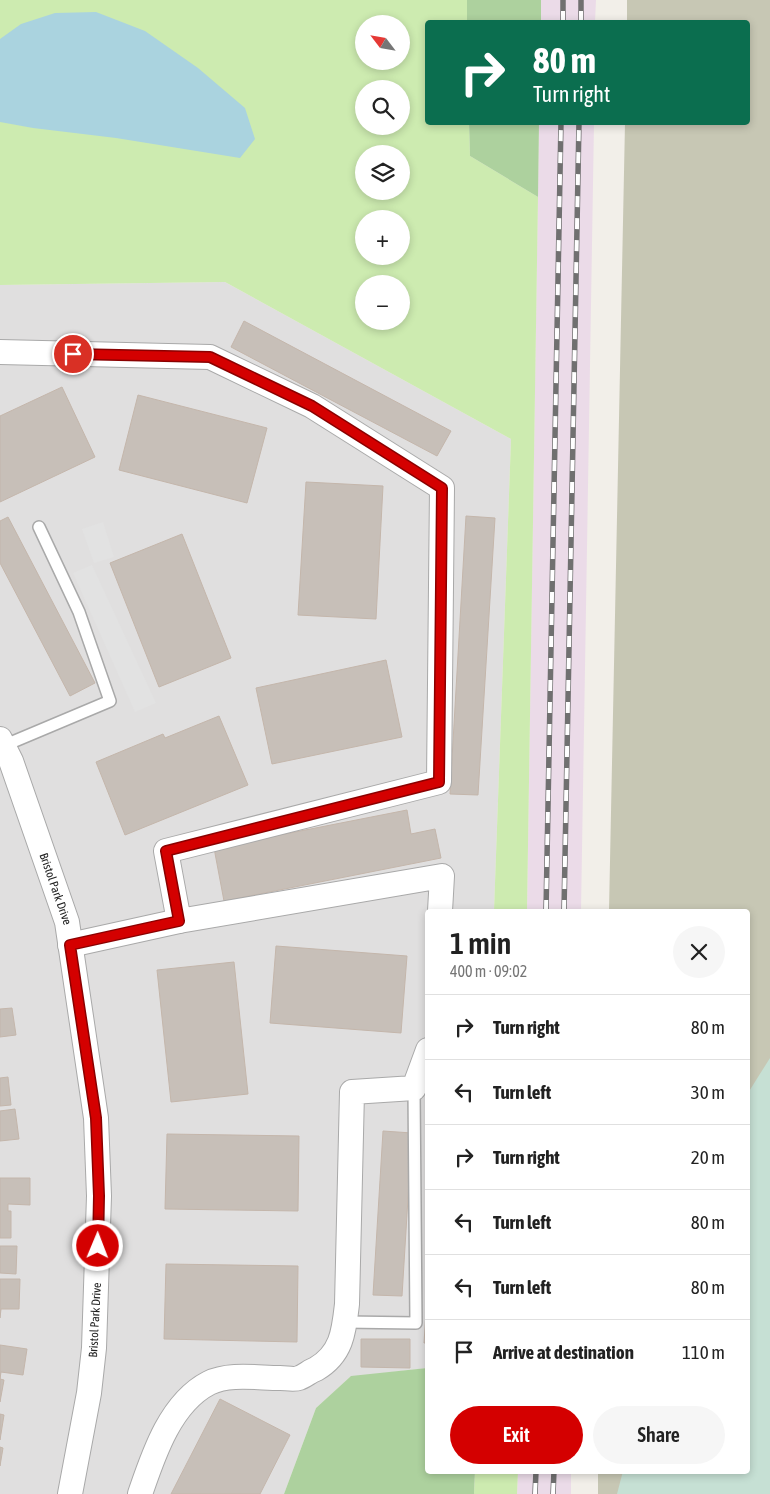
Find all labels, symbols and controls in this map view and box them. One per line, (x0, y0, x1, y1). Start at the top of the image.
north arrow (355, 15, 410, 70)
map controls (355, 15, 410, 330)
icon: right (450, 40, 515, 105)
text: 80 m (533, 40, 596, 80)
button: search (355, 80, 410, 135)
text: Turn right (533, 81, 610, 107)
button: layers (355, 145, 410, 200)
button: + (355, 210, 410, 265)
button: − (355, 275, 410, 330)
pin (52, 333, 94, 375)
icon: arrive (59, 340, 87, 368)
street label: Bristol Park Drive (37, 851, 74, 927)
text: 1 min (450, 926, 511, 960)
button: close (673, 926, 725, 978)
text: 400 m · 09:02 (450, 962, 527, 980)
icon: right (450, 1013, 478, 1041)
text: Turn right (493, 1016, 560, 1038)
text: 80 m (691, 1016, 725, 1038)
icon: left (450, 1078, 478, 1106)
text: Turn left (493, 1081, 551, 1103)
text: 30 m (691, 1081, 725, 1103)
icon: right (450, 1143, 478, 1171)
text: Turn right (493, 1146, 560, 1168)
text: 20 m (691, 1146, 725, 1168)
icon: left (450, 1208, 478, 1236)
text: Turn left (493, 1211, 551, 1233)
text: 80 m (691, 1211, 725, 1233)
position arrow (71, 1219, 123, 1271)
icon: left (450, 1273, 478, 1301)
text: Turn left (493, 1276, 551, 1298)
text: 80 m (691, 1276, 725, 1298)
street label: Bristol Park Drive (86, 1282, 104, 1358)
icon: arrive (450, 1338, 478, 1366)
text: Arrive at destination (493, 1341, 634, 1363)
text: 110 m (682, 1341, 725, 1363)
button: Exit (450, 1406, 583, 1464)
button: Share (593, 1406, 725, 1464)

